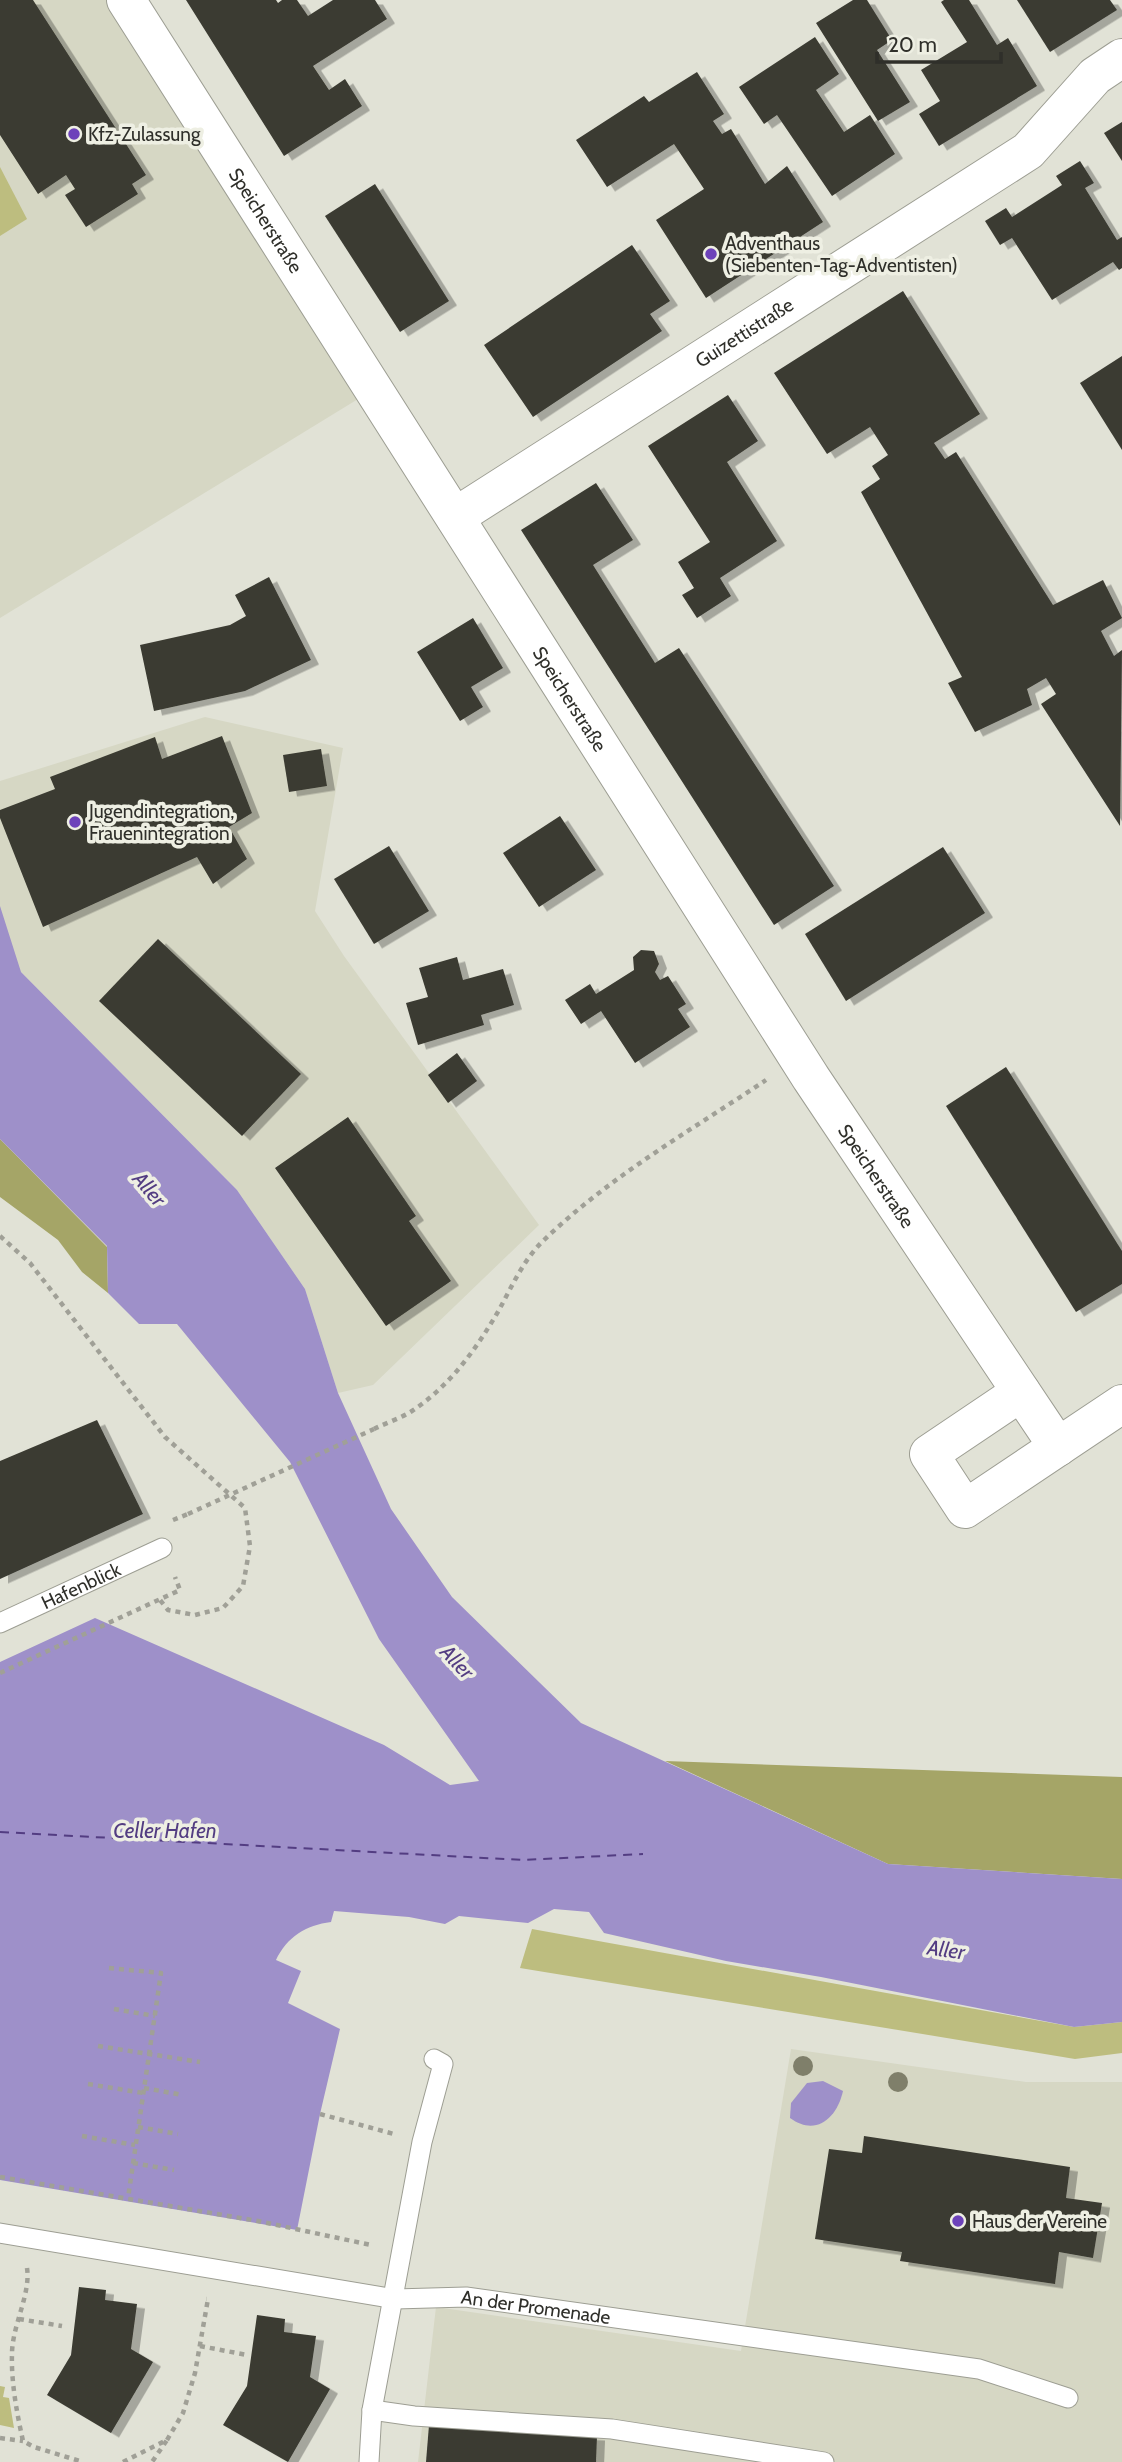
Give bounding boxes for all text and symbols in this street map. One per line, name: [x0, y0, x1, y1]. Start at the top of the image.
scale bar: [877, 21, 1001, 65]
text: 20 m: [888, 32, 937, 57]
place label: Kfz-Zulassung: [88, 123, 201, 146]
marker: Kfz-Zulassung: [66, 126, 82, 142]
street label: Speicherstraße: [224, 164, 308, 278]
place label: Adventhaus (Siebenten-Tag-Adventisten): [725, 232, 958, 277]
marker: Adventhaus (Siebenten-Tag-Adventisten): [703, 246, 719, 262]
street label: Guizettistraße: [691, 293, 798, 373]
street label: Speicherstraße: [528, 642, 612, 756]
place label: Jugendintegration, Frauenintegration: [88, 800, 234, 845]
marker: Jugendintegration, Frauenintegration: [67, 814, 83, 830]
street label: Speicherstraße: [833, 1120, 919, 1233]
water label: Aller: [127, 1166, 172, 1212]
street label: Hafenblick: [38, 1558, 125, 1614]
water label: Aller: [435, 1639, 480, 1685]
water label: Celler Hafen: [113, 1818, 217, 1843]
water label: Aller: [925, 1934, 968, 1965]
place label: Haus der Vereine: [972, 2210, 1107, 2233]
marker: Haus der Vereine: [950, 2213, 966, 2229]
street label: An der Promenade: [460, 2285, 612, 2329]

